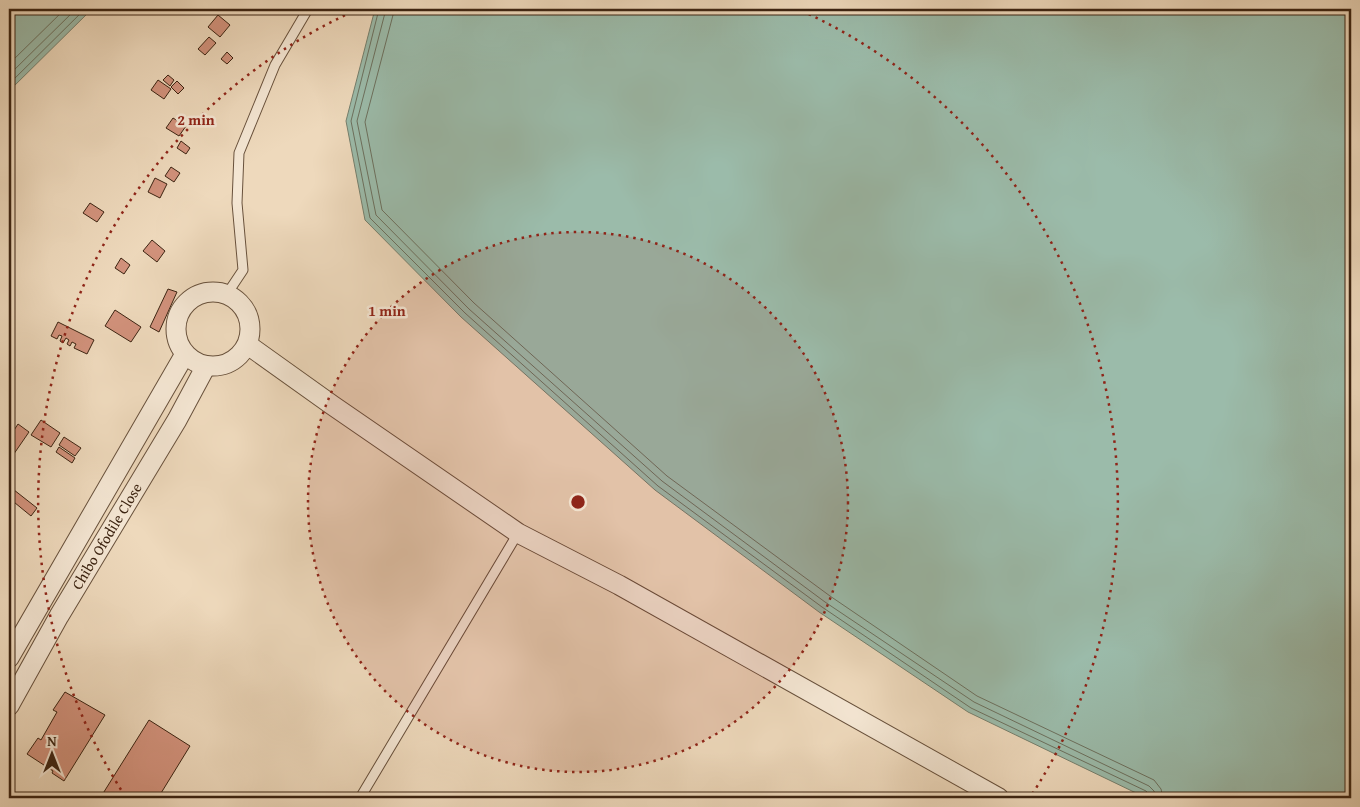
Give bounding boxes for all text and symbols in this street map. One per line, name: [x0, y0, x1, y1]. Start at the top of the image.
text: 2 min: [177, 109, 215, 130]
text: 1 min: [368, 300, 406, 321]
street label: Chibo Ofodile Close: [66, 479, 147, 593]
centre of rings: [569, 493, 587, 511]
north arrow: [28, 730, 78, 780]
text: N: [47, 731, 57, 751]

